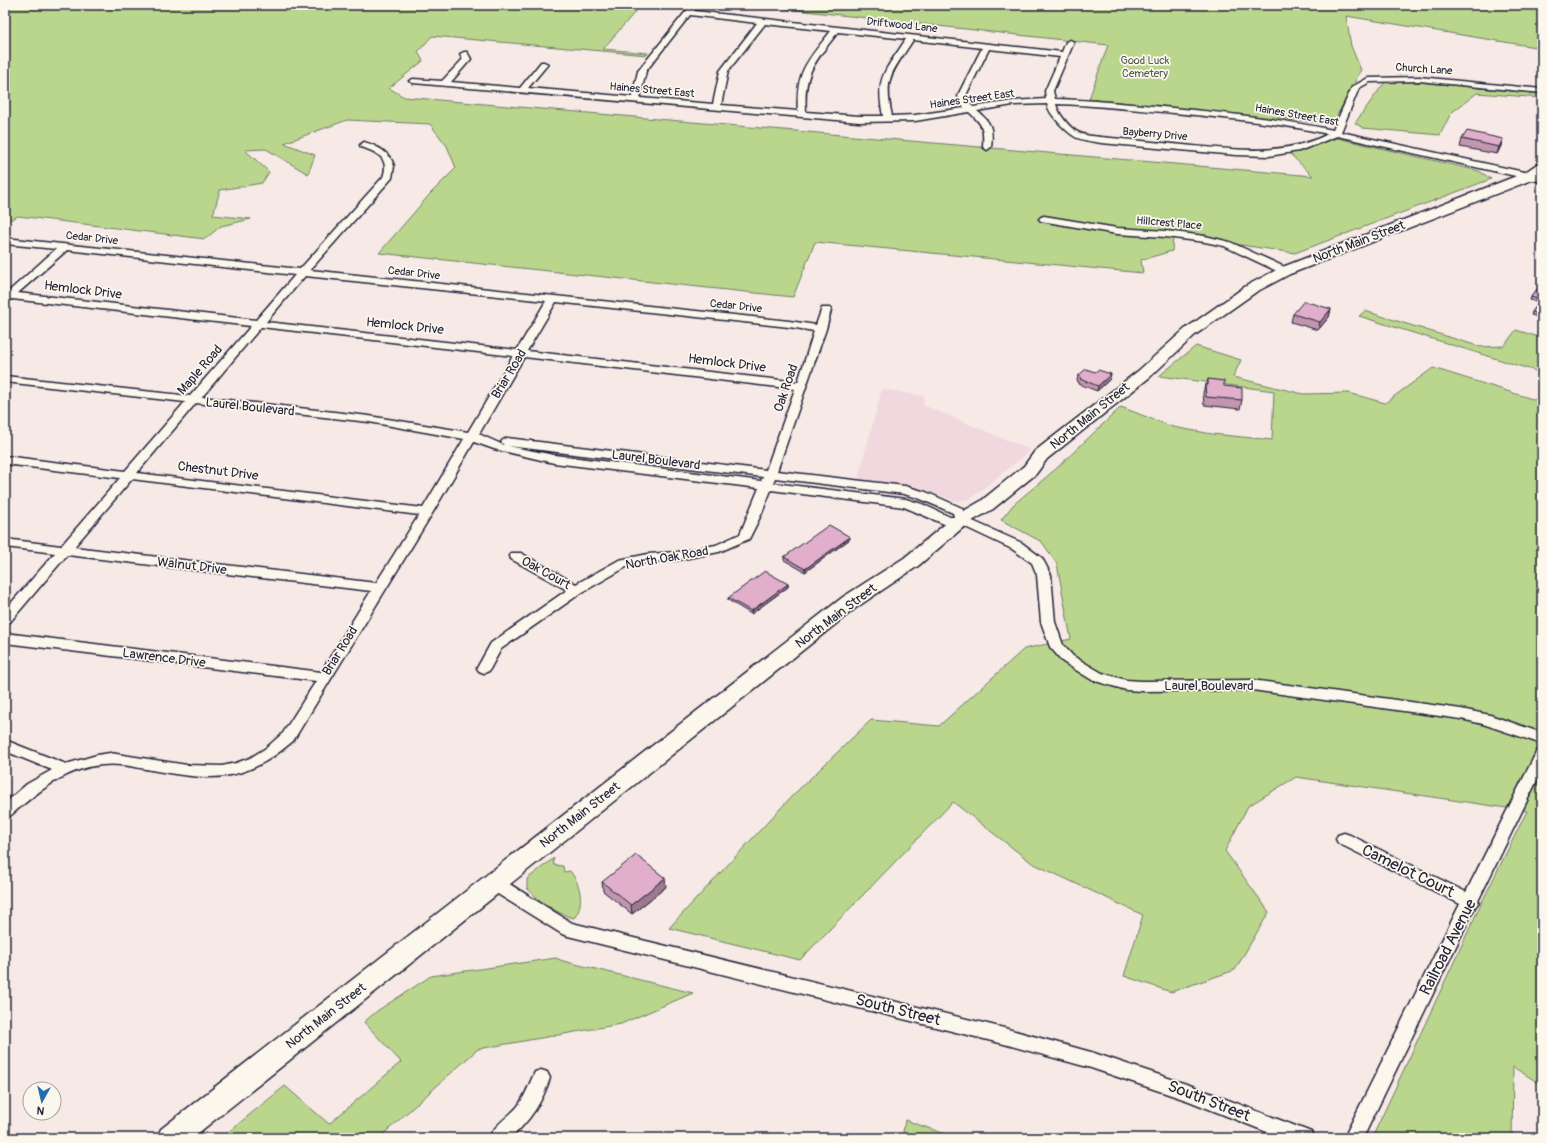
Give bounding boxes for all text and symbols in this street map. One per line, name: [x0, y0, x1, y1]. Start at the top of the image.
street label: Driftwood Lane: [866, 15, 939, 35]
park label: Good Luck Cemetery: [1121, 54, 1170, 80]
street label: Church Lane: [1395, 61, 1454, 78]
street label: Haines Street East: [609, 80, 696, 100]
street label: Haines Street East: [929, 87, 1016, 111]
street label: Haines Street East: [1254, 101, 1341, 129]
street label: Bayberry Drive: [1122, 125, 1189, 143]
street label: Hillcrest Place: [1136, 214, 1203, 232]
street label: North Main Street: [1311, 217, 1408, 267]
street label: Cedar Drive: [65, 229, 119, 247]
street label: Cedar Drive: [387, 264, 441, 282]
street label: Hemlock Drive: [43, 277, 123, 303]
street label: Cedar Drive: [709, 297, 763, 315]
street label: Hemlock Drive: [365, 314, 445, 338]
street label: Maple Road: [174, 342, 226, 398]
street label: Briar Road: [488, 346, 530, 402]
street label: Hemlock Drive: [687, 350, 767, 376]
street label: Oak Road: [770, 362, 802, 414]
street label: North Main Street: [1047, 379, 1134, 453]
street label: Laurel Boulevard: [205, 394, 295, 420]
street label: Laurel Boulevard: [611, 447, 701, 473]
street label: Chestnut Drive: [177, 458, 260, 484]
street label: North Oak Road: [624, 543, 710, 573]
street label: Oak Court: [519, 553, 574, 593]
street label: Walnut Drive: [156, 554, 228, 578]
street label: North Main Street: [792, 580, 880, 652]
street label: Briar Road: [319, 624, 361, 678]
street label: Lawrence Drive: [122, 645, 207, 671]
street label: Laurel Boulevard: [1164, 678, 1254, 694]
street label: North Main Street: [537, 778, 624, 851]
street label: Camelot Court: [1358, 840, 1458, 902]
street label: Railroad Avenue: [1415, 895, 1481, 998]
street label: North Main Street: [283, 979, 370, 1052]
street label: South Street: [853, 990, 943, 1030]
street label: South Street: [1165, 1076, 1254, 1126]
north arrow: [22, 1081, 62, 1121]
text: N: [36, 1103, 45, 1117]

